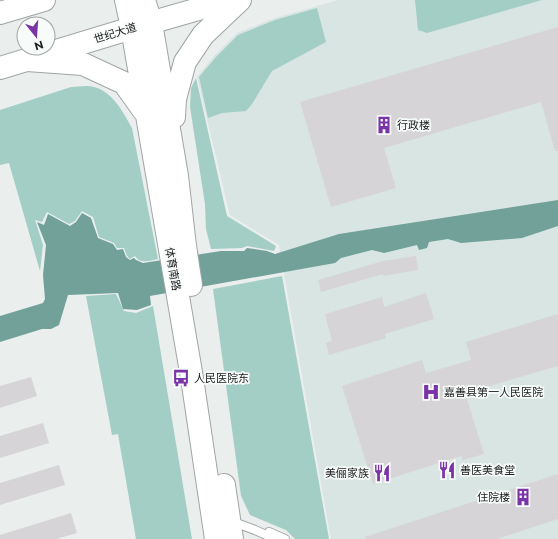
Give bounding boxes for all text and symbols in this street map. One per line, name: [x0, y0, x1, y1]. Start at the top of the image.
north arrow: [16, 16, 56, 56]
street label: 世纪大道: [92, 20, 138, 46]
text: N: [33, 38, 45, 54]
building icon: 行政楼: [374, 115, 394, 135]
place label: 行政楼: [397, 118, 430, 132]
street label: 体育南路: [162, 246, 184, 292]
bus stop icon: 人民医院东: [171, 368, 191, 388]
place label: 人民医院东: [194, 371, 249, 385]
hospital icon: 嘉善县第一人民医院: [421, 382, 441, 402]
place label: 嘉善县第一人民医院: [444, 385, 543, 399]
restaurant icon: 善医美食堂: [437, 460, 457, 480]
restaurant icon: 美俪家族: [372, 463, 392, 483]
place label: 善医美食堂: [460, 463, 515, 477]
place label: 美俪家族: [325, 466, 369, 480]
building icon: 住院楼: [513, 487, 533, 507]
place label: 住院楼: [477, 490, 510, 504]

